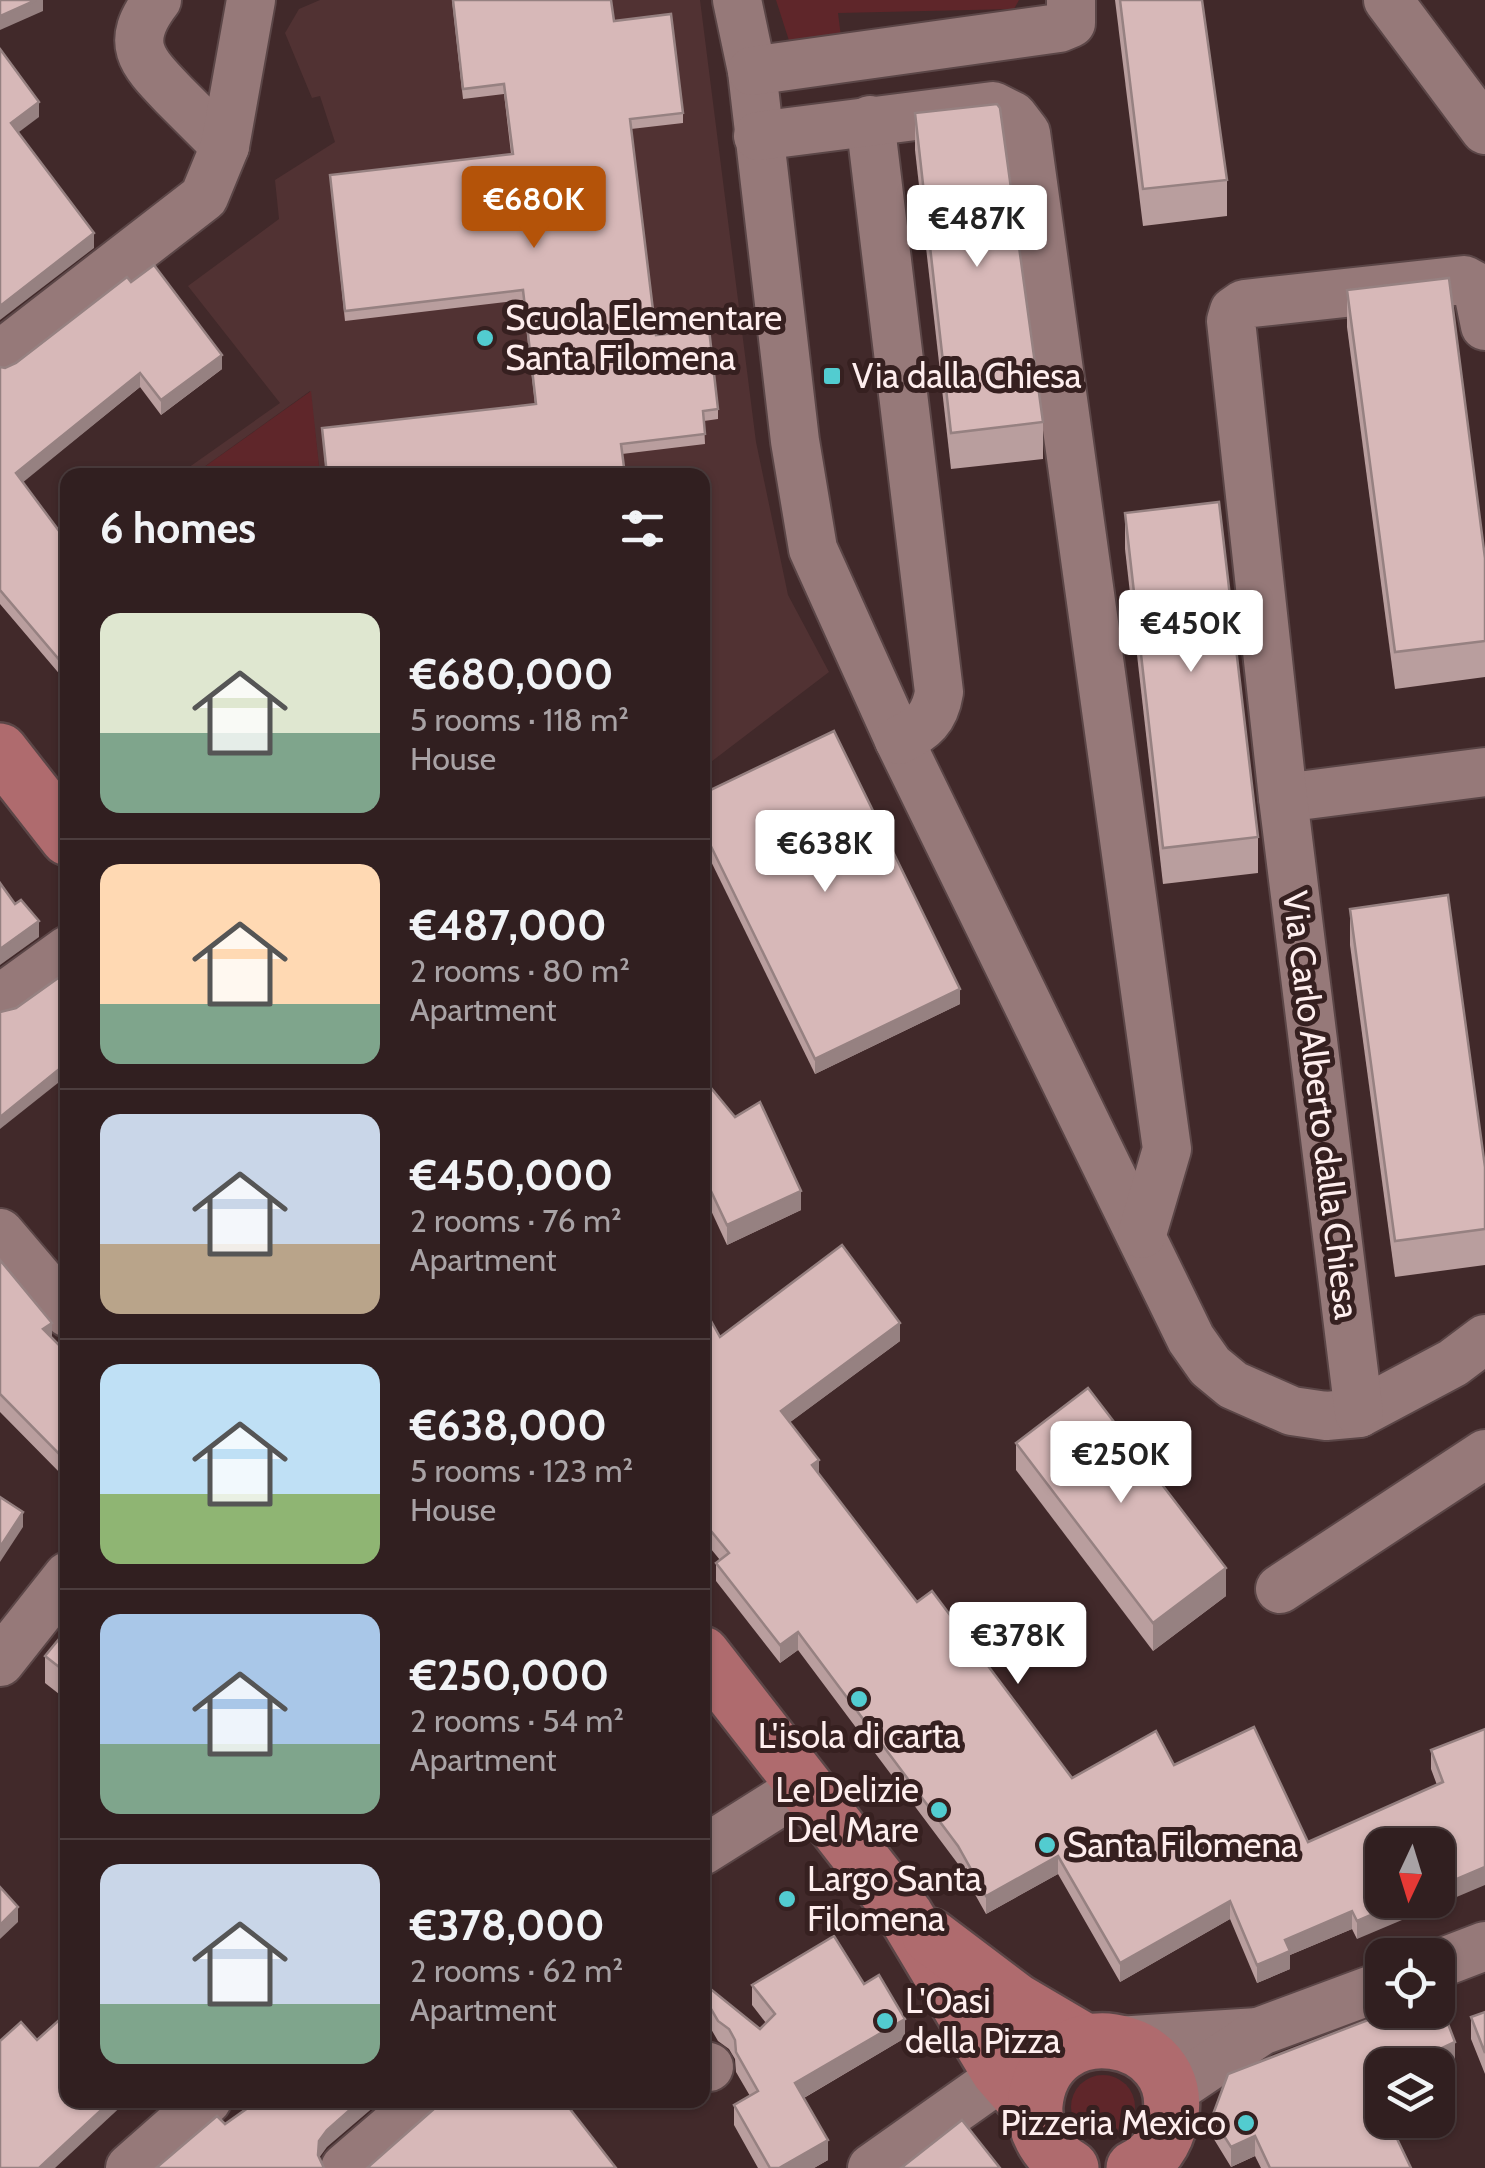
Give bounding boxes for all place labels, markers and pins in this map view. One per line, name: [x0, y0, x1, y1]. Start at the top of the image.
pin: €680K: [464, 166, 604, 251]
pin: €487K: [907, 185, 1047, 270]
place label: Scuola Elementare Santa Filomena: [505, 296, 782, 379]
marker: Scuola Elementare Santa Filomena: [474, 327, 496, 349]
place label: Via dalla Chiesa: [852, 354, 1082, 397]
marker: Via dalla Chiesa: [821, 365, 843, 387]
pin: €450K: [1121, 590, 1261, 675]
pin: €638K: [755, 810, 895, 895]
pin: €250K: [1051, 1421, 1191, 1506]
pin: €378K: [948, 1602, 1088, 1687]
marker: L'isola di carta: [848, 1688, 870, 1710]
place label: L'isola di carta: [758, 1714, 960, 1757]
place label: Le Delizie Del Mare: [775, 1768, 919, 1851]
marker: Le Delizie Del Mare: [928, 1799, 950, 1821]
place label: Santa Filomena: [1067, 1823, 1298, 1866]
marker: Santa Filomena: [1036, 1834, 1058, 1856]
place label: Largo Santa Filomena: [807, 1857, 982, 1940]
marker: Largo Santa Filomena: [776, 1888, 798, 1910]
place label: L'Oasi della Pizza: [905, 1979, 1061, 2062]
marker: L'Oasi della Pizza: [874, 2010, 896, 2032]
place label: Pizzeria Mexico: [1000, 2101, 1226, 2144]
marker: Pizzeria Mexico: [1235, 2112, 1257, 2134]

